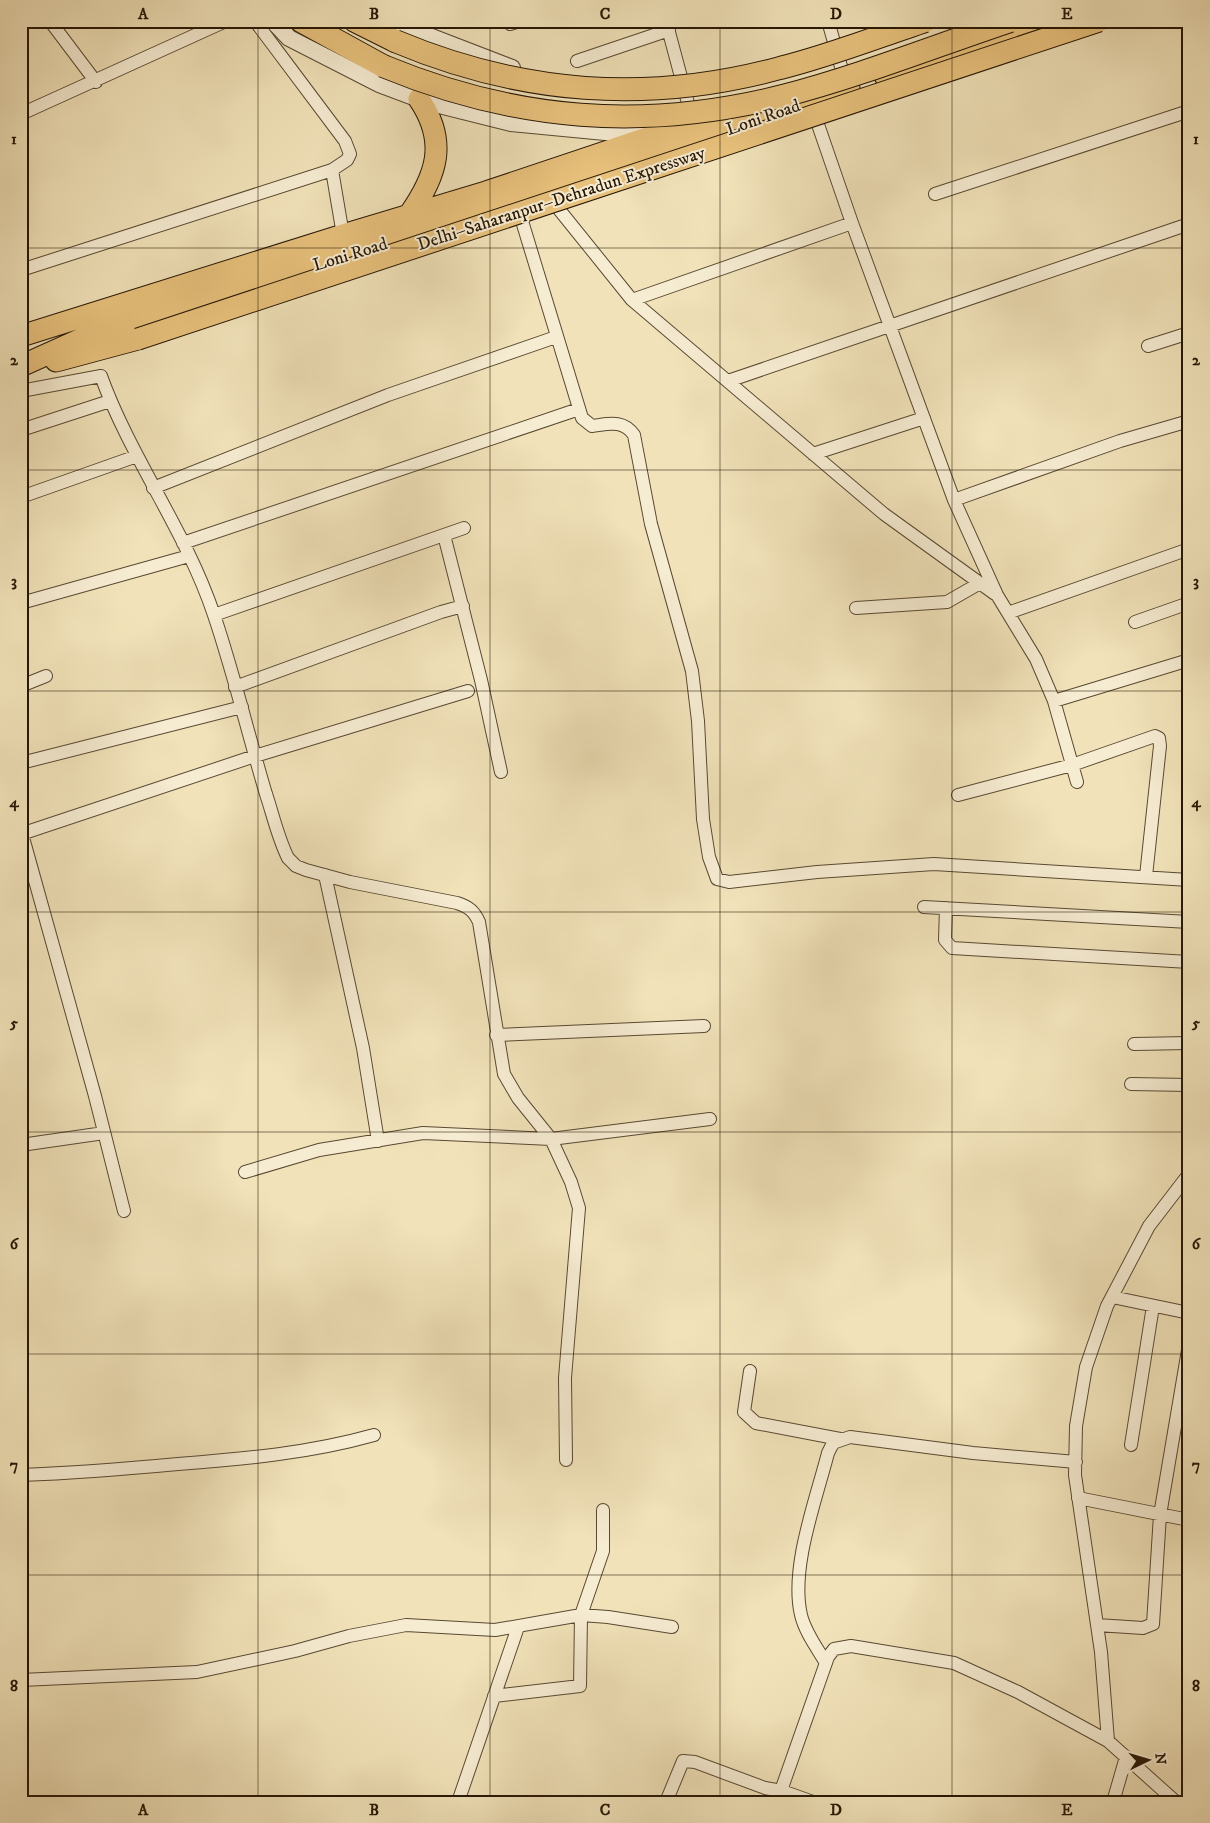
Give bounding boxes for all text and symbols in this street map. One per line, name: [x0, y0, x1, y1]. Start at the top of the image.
text: A: [137, 4, 149, 24]
text: B: [369, 4, 379, 24]
text: C: [600, 4, 610, 24]
text: D: [830, 4, 842, 24]
text: E: [1061, 4, 1073, 24]
street label: Loni Road: [723, 95, 803, 141]
text: 1: [11, 129, 17, 149]
text: 1: [1193, 129, 1199, 149]
street label: Delhi–Saharanpur–Dehradun Expressway: [415, 142, 709, 256]
street label: Loni Road: [310, 233, 390, 277]
text: 2: [10, 350, 19, 370]
text: 2: [1192, 350, 1201, 370]
text: 3: [11, 571, 17, 591]
text: 3: [1193, 571, 1199, 591]
text: 4: [8, 792, 19, 812]
text: 4: [1190, 792, 1201, 812]
text: 5: [9, 1013, 18, 1033]
text: 5: [1191, 1013, 1200, 1033]
text: 6: [10, 1234, 20, 1254]
text: 6: [1192, 1234, 1202, 1254]
text: 7: [10, 1455, 18, 1475]
text: 7: [1192, 1455, 1200, 1475]
text: 8: [10, 1676, 18, 1696]
text: 8: [1192, 1676, 1200, 1696]
north arrow: [1122, 1736, 1172, 1786]
text: N: [1150, 1752, 1169, 1766]
text: A: [137, 1800, 149, 1820]
text: B: [369, 1800, 379, 1820]
text: C: [600, 1800, 610, 1820]
text: D: [830, 1800, 842, 1820]
text: E: [1061, 1800, 1073, 1820]

